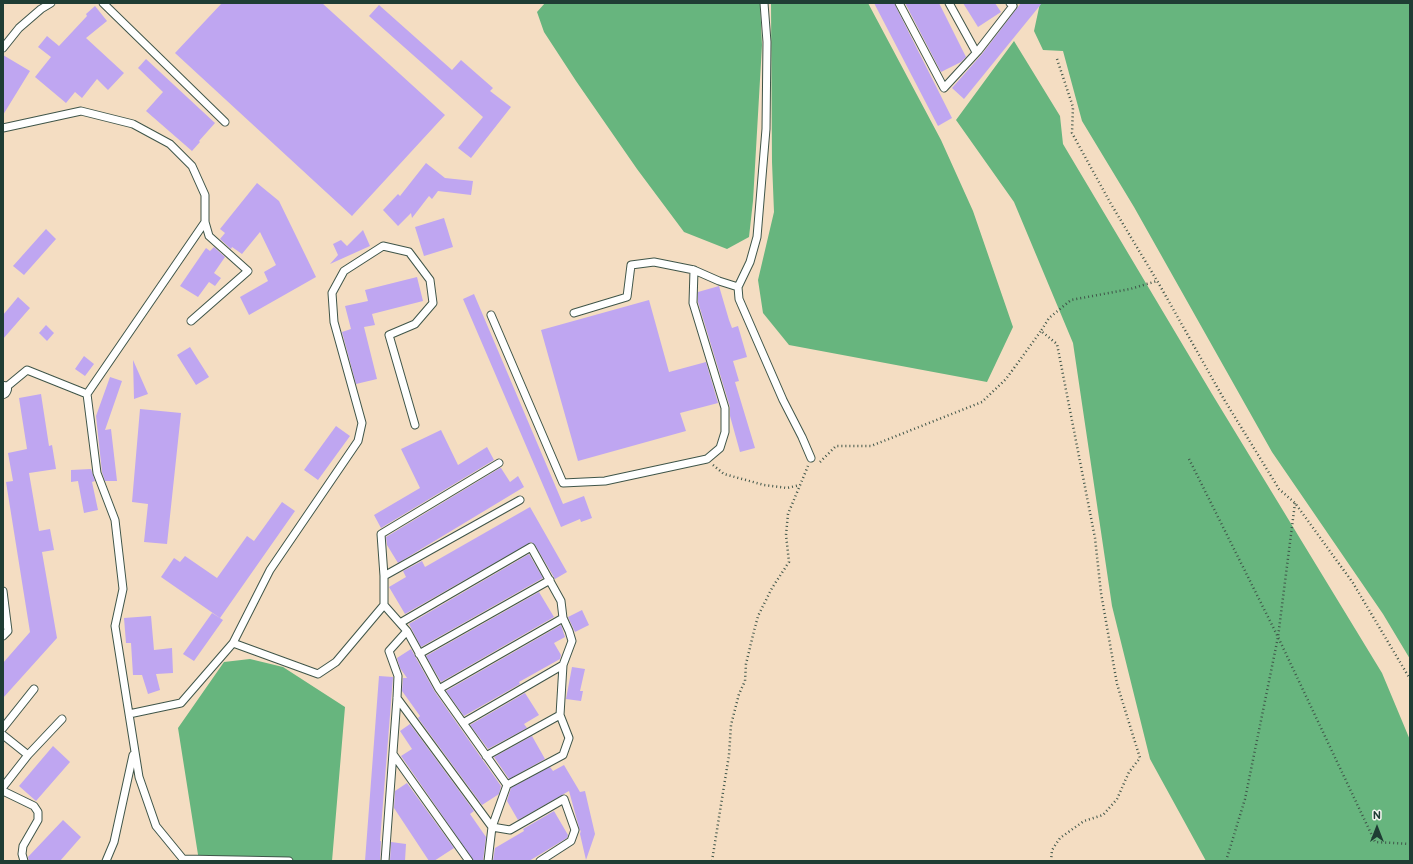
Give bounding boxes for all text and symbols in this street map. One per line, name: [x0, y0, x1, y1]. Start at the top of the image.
north arrow: [1357, 808, 1397, 848]
text: N: [1373, 809, 1381, 822]

